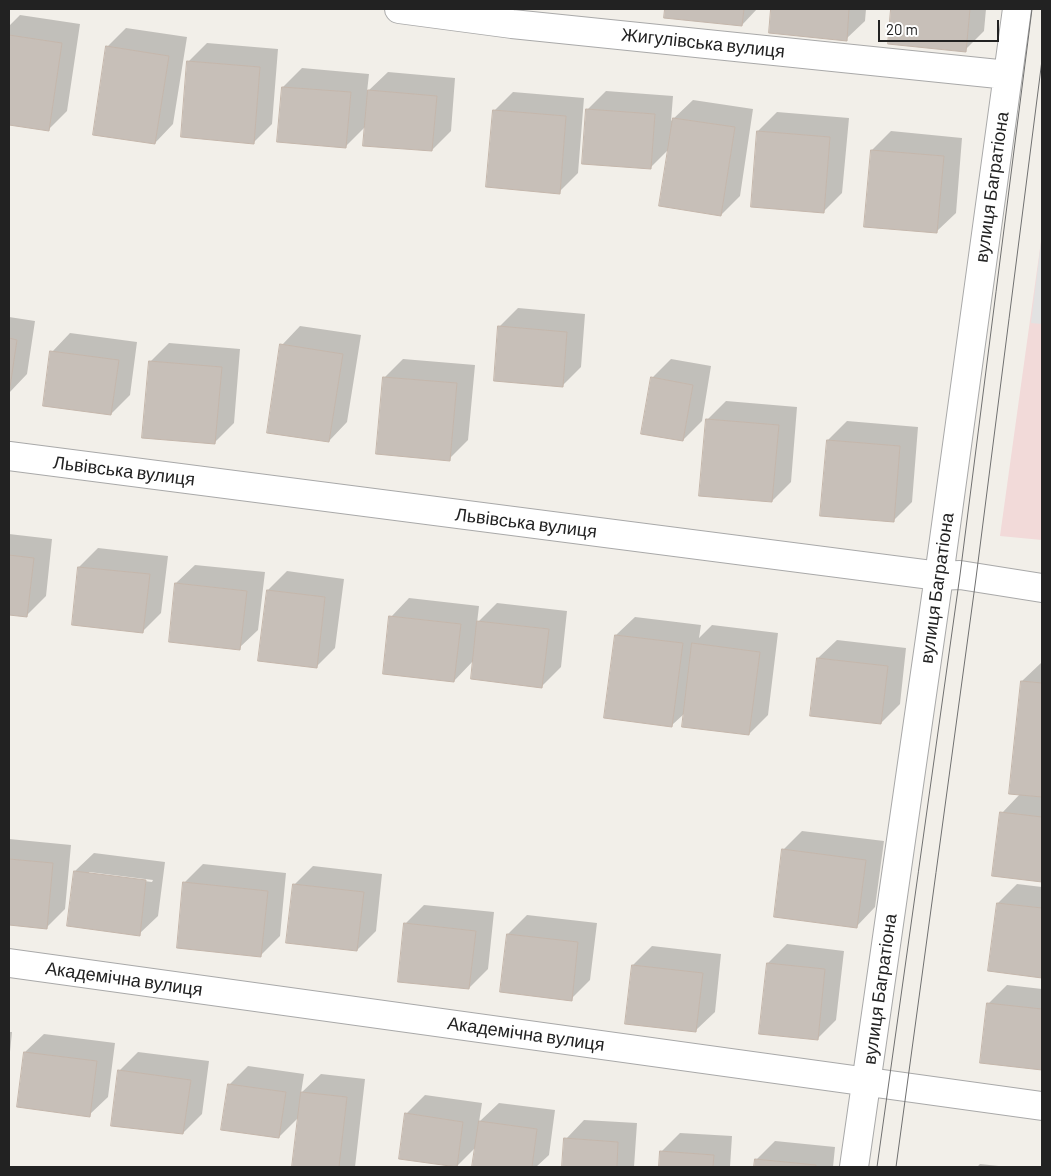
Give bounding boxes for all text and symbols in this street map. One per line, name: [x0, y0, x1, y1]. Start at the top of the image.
scale bar: [881, 10, 1002, 42]
text: 20 m: [886, 20, 918, 38]
street label: Жигулівська вулиця: [620, 24, 786, 62]
street label: вулиця Багратіона: [971, 110, 1013, 264]
street label: Львівська вулиця: [52, 452, 196, 490]
street label: Львівська вулиця: [454, 504, 598, 542]
street label: вулиця Багратіона: [916, 511, 958, 665]
street label: вулиця Багратіона: [859, 912, 901, 1066]
street label: Академічна вулиця: [44, 957, 204, 1001]
street label: Академічна вулиця: [446, 1012, 606, 1056]

